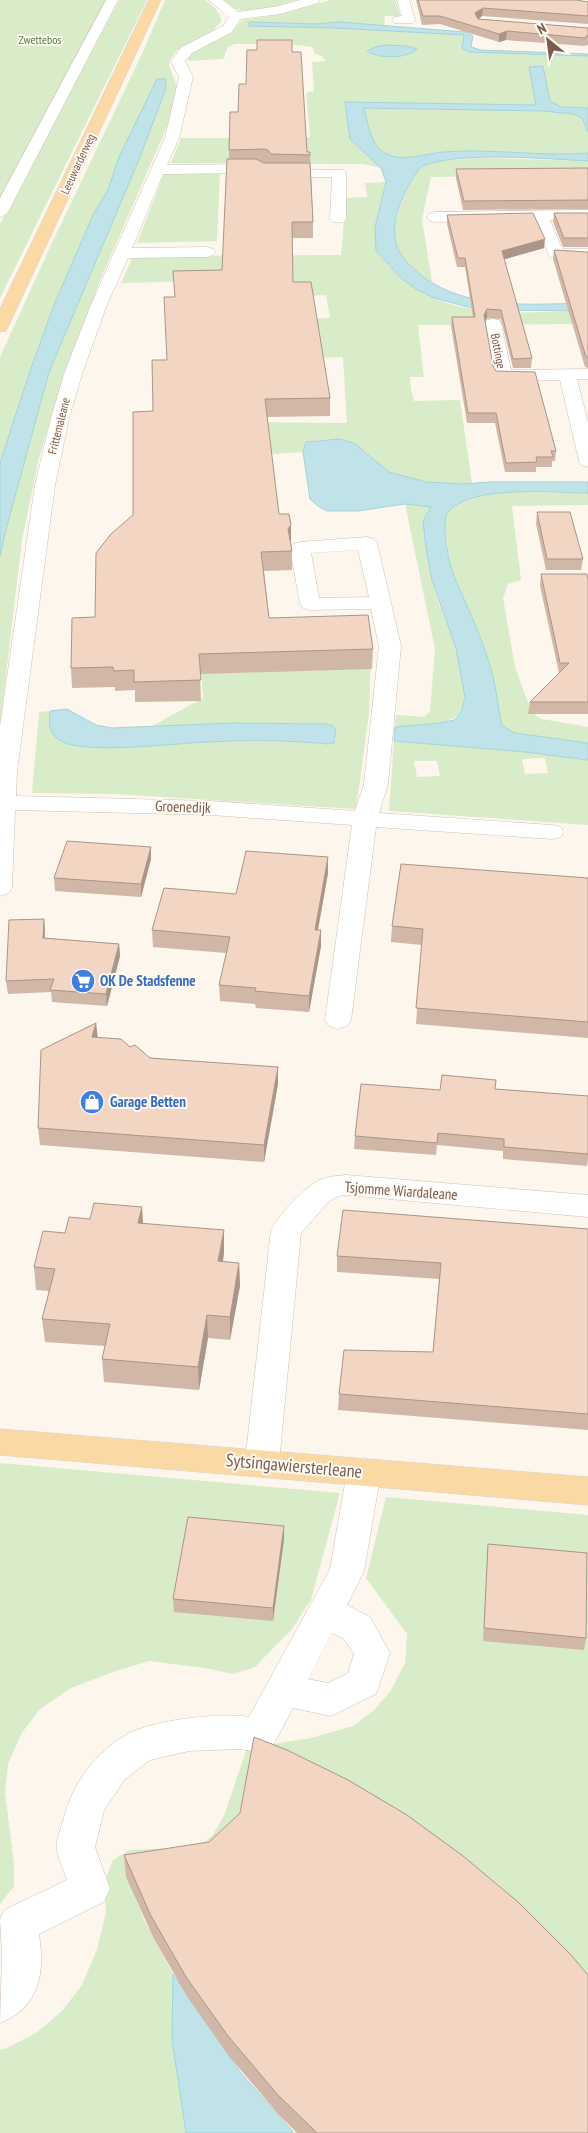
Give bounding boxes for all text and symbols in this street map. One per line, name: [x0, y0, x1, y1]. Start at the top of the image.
north arrow: [523, 15, 573, 65]
text: N: [534, 19, 549, 38]
park label: Zwettebos: [19, 32, 61, 47]
street label: Leeuwarderweg: [57, 131, 98, 196]
street label: Bottinge: [488, 332, 509, 370]
street label: Frittemaleane: [44, 396, 73, 456]
street label: Groenedijk: [155, 796, 211, 817]
supermarket icon: OK De Stadsfenne: [70, 968, 96, 994]
place label: OK De Stadsfenne: [100, 971, 196, 990]
shop icon: Garage Betten: [79, 1089, 105, 1115]
place label: Garage Betten: [110, 1092, 186, 1111]
street label: Tsjomme Wiardaleane: [344, 1177, 458, 1204]
street label: Sytsingawiersterleane: [225, 1448, 363, 1483]

